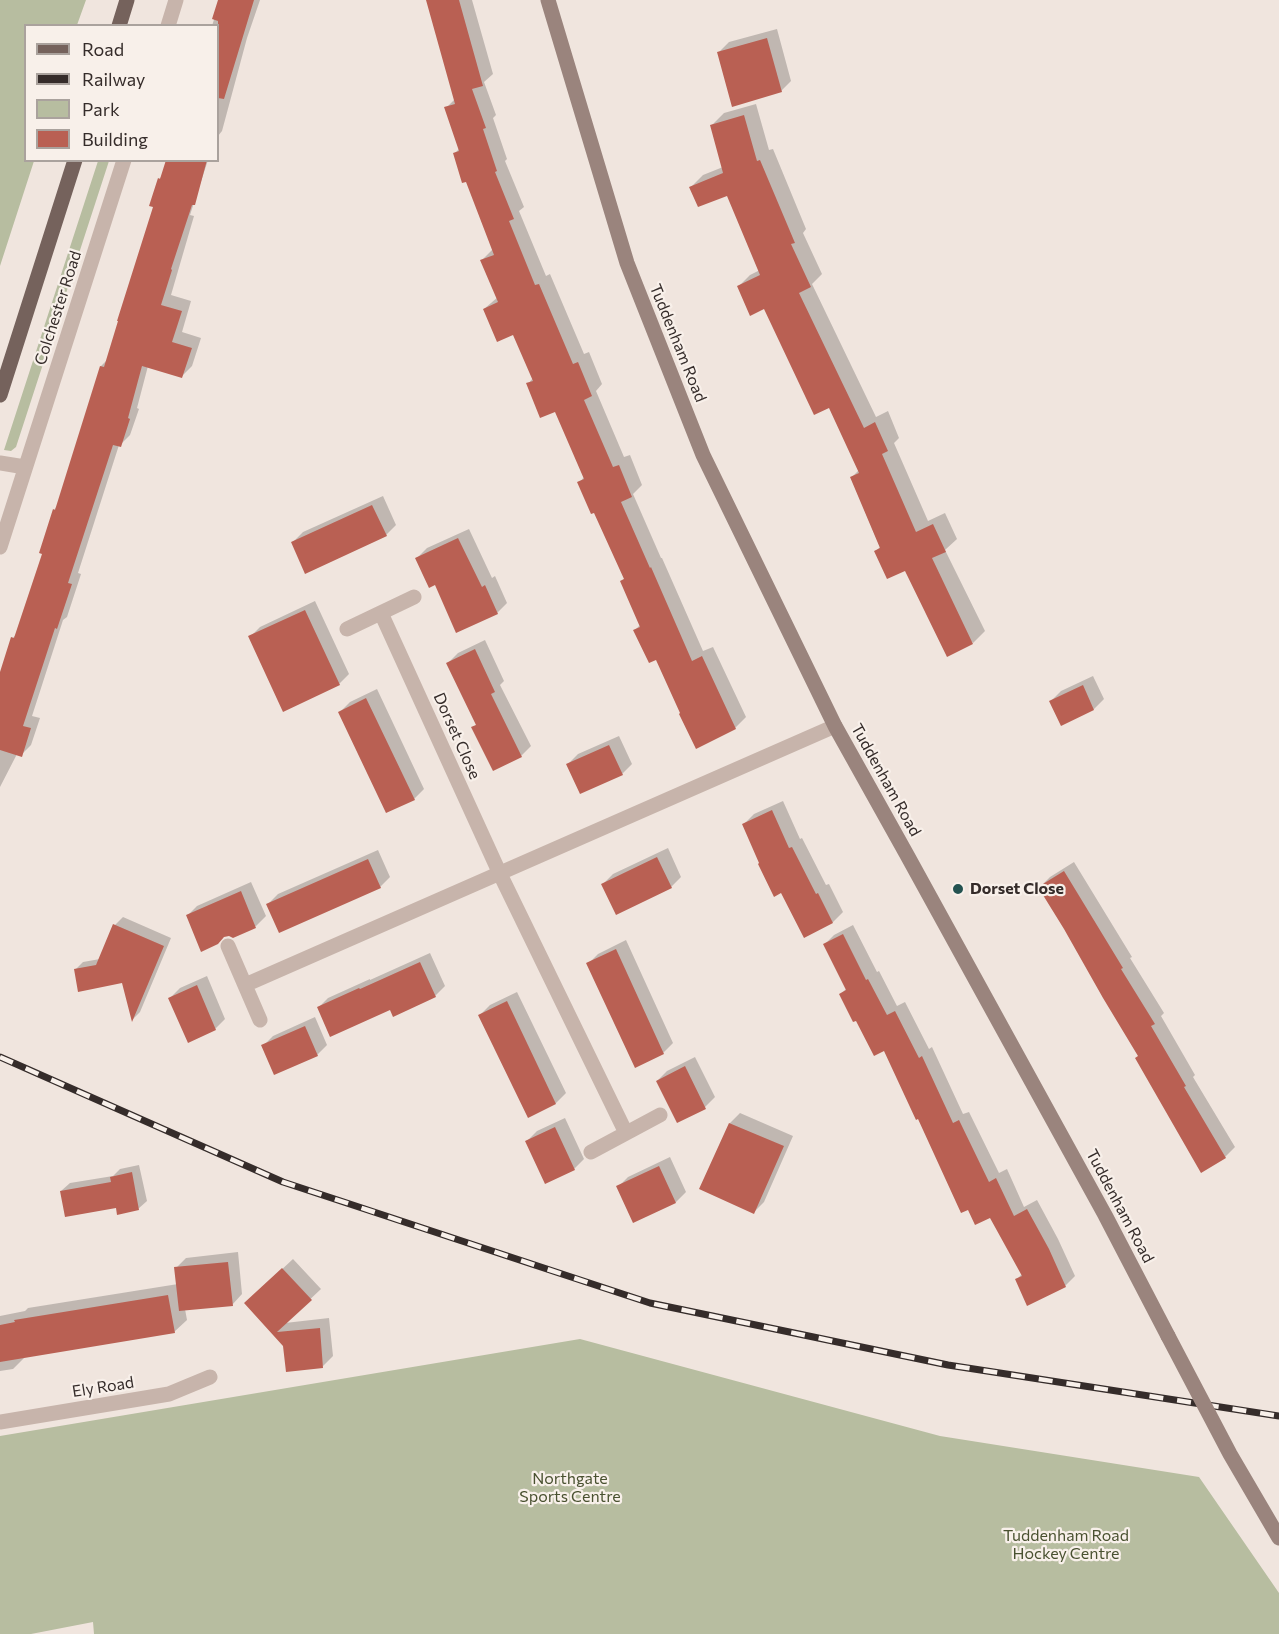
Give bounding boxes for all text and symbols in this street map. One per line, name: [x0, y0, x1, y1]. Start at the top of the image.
legend: [24, 24, 219, 162]
text: Road: [82, 38, 124, 60]
text: Railway: [82, 68, 145, 90]
text: Park: [82, 98, 120, 120]
text: Building: [82, 128, 148, 150]
street label: Colchester Road: [30, 248, 86, 368]
street label: Tuddenham Road: [646, 281, 710, 405]
street label: Dorset Close: [429, 690, 485, 782]
street label: Tuddenham Road: [847, 720, 925, 840]
place label: Dorset Close: [970, 879, 1064, 899]
marker: Dorset Close: [951, 882, 965, 896]
street label: Tuddenham Road: [1082, 1146, 1158, 1266]
street label: Ely Road: [71, 1373, 135, 1401]
park label: Northgate Sports Centre: [519, 1469, 621, 1507]
park label: Tuddenham Road Hockey Centre: [1003, 1526, 1129, 1564]

